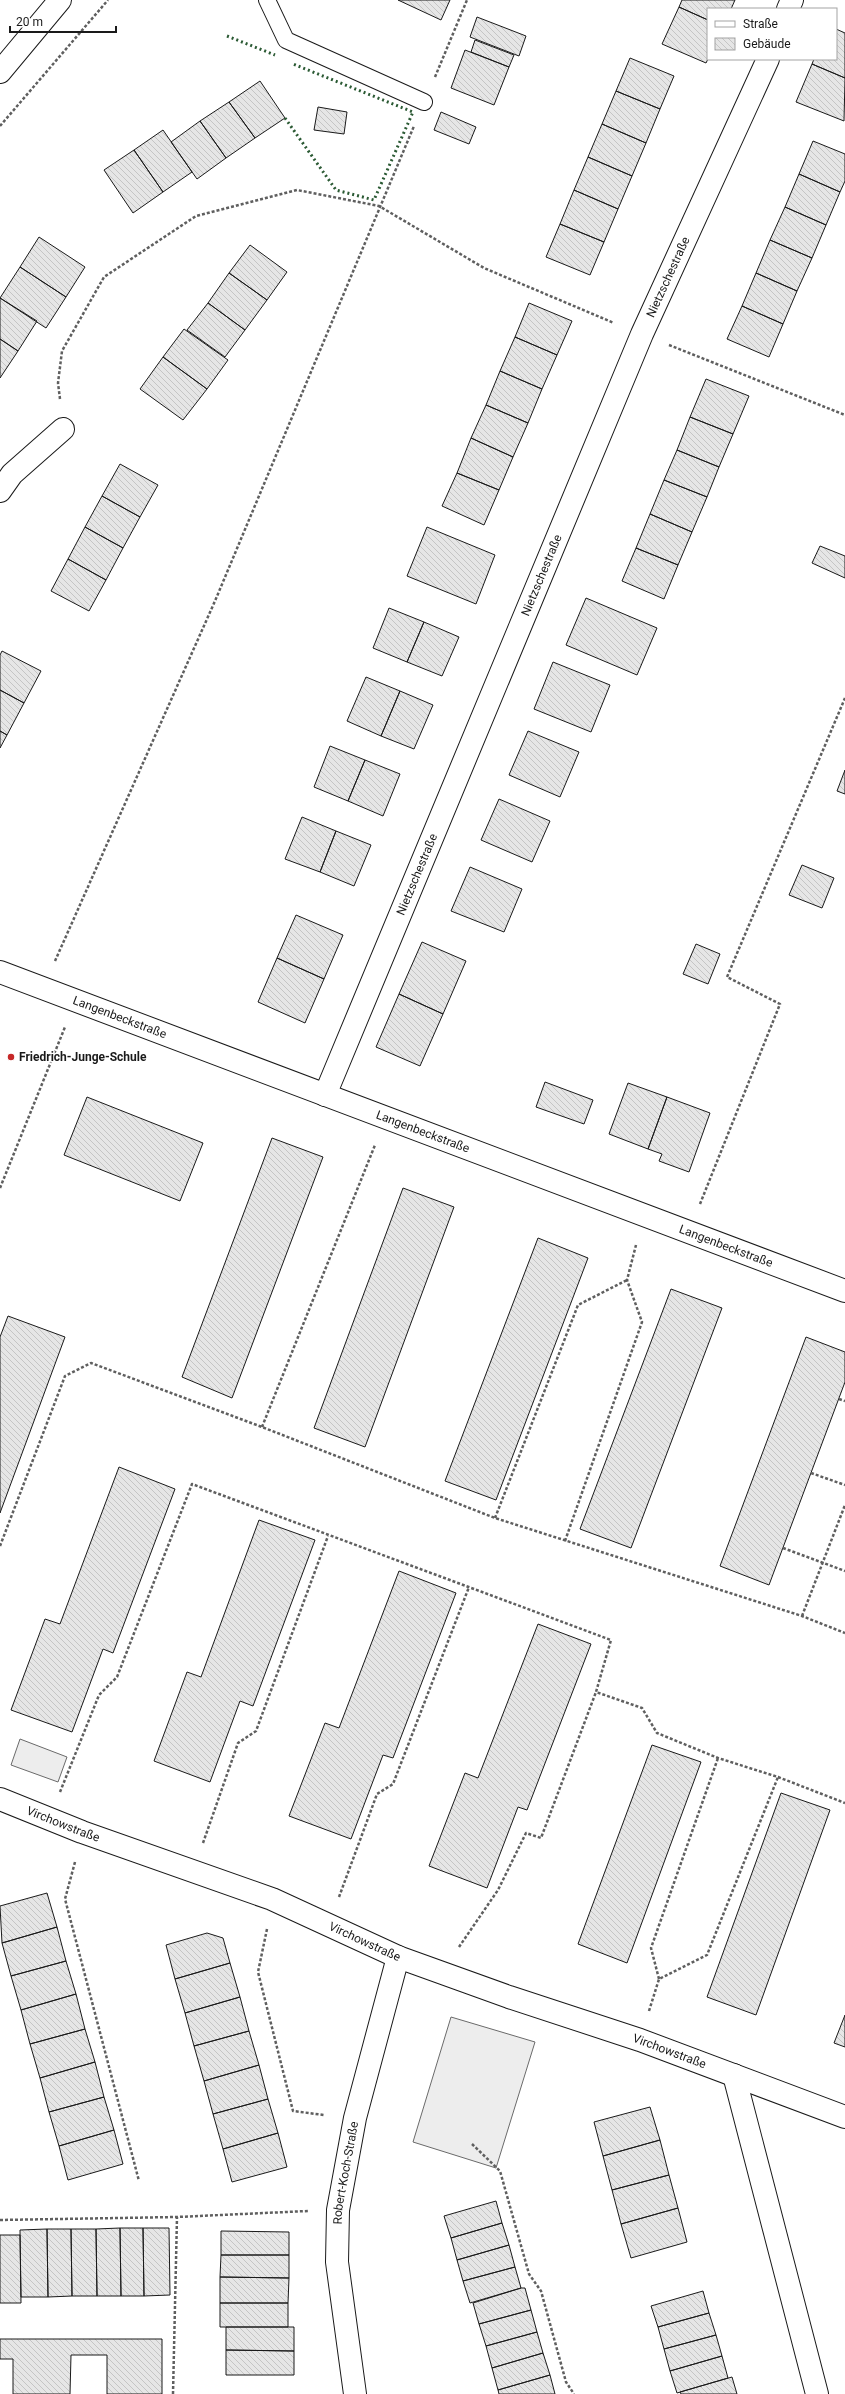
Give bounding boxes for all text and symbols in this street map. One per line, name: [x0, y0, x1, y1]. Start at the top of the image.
scale bar: [10, 8, 116, 34]
legend: [707, 8, 837, 60]
text: 20 m: [16, 15, 43, 29]
text: Straße: [743, 17, 778, 31]
text: Gebäude: [743, 37, 791, 51]
street label: Nietzschestraße: [644, 234, 693, 320]
street label: Nietzschestraße: [518, 532, 565, 618]
street label: Nietzschestraße: [394, 831, 440, 917]
street label: Langenbeckstraße: [71, 993, 169, 1041]
place label: Friedrich-Junge-Schule: [19, 1050, 147, 1064]
marker: Friedrich-Junge-Schule: [6, 1052, 16, 1062]
street label: Langenbeckstraße: [374, 1108, 472, 1156]
street label: Langenbeckstraße: [677, 1222, 775, 1270]
street label: Virchowstraße: [25, 1803, 102, 1845]
street label: Virchowstraße: [327, 1919, 403, 1964]
street label: Virchowstraße: [631, 2031, 708, 2071]
street label: Robert-Koch-Straße: [331, 2120, 361, 2225]

